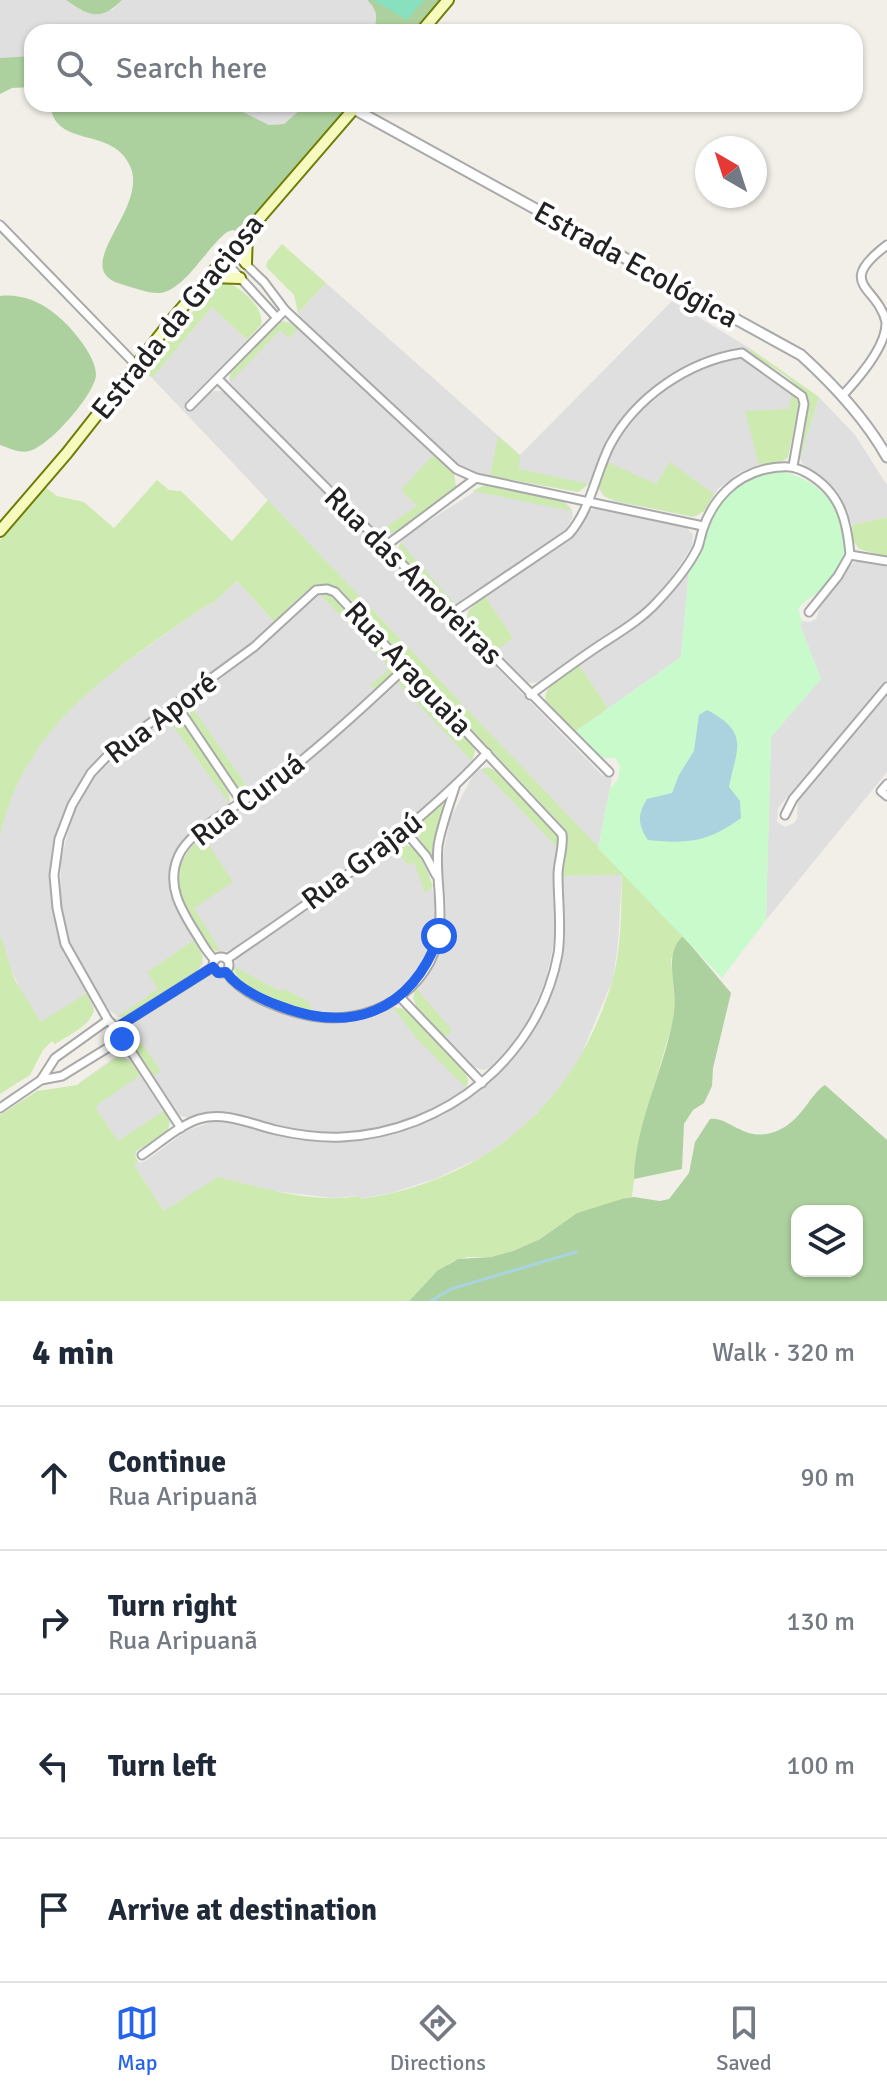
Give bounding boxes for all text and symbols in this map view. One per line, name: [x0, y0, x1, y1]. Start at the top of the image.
search box: [24, 24, 863, 112]
icon: search: [52, 46, 96, 90]
text: Search here: [116, 50, 267, 87]
north arrow: [695, 136, 767, 208]
street label: Estrada Ecológica: [527, 194, 745, 336]
street label: Estrada da Graciosa: [84, 207, 272, 427]
street label: Rua das Amoreiras: [316, 479, 510, 673]
street label: Rua Araguaia: [336, 594, 480, 744]
street label: Rua Aporé: [98, 664, 224, 772]
street label: Rua Curuá: [184, 745, 312, 855]
street label: Rua Grajaú: [295, 804, 429, 918]
route start: [421, 918, 457, 954]
route end: [104, 1021, 140, 1057]
map controls: [791, 1205, 863, 1277]
button: layers: [791, 1205, 863, 1277]
text: 4 min: [32, 1332, 114, 1374]
text: Walk · 320 m: [712, 1337, 855, 1369]
text: Continue: [108, 1444, 226, 1481]
icon: ahead: [32, 1456, 76, 1500]
text: 90 m: [800, 1462, 855, 1494]
text: Rua Aripuanã: [108, 1481, 258, 1513]
text: Turn right: [108, 1588, 237, 1625]
icon: right: [32, 1600, 76, 1644]
text: 130 m: [786, 1606, 855, 1638]
text: Rua Aripuanã: [108, 1625, 258, 1657]
icon: left: [32, 1744, 76, 1788]
text: Turn left: [108, 1748, 217, 1785]
text: 100 m: [786, 1750, 855, 1782]
icon: arrive: [32, 1888, 76, 1932]
text: Arrive at destination: [108, 1892, 377, 1929]
tab: Map: [115, 2001, 159, 2076]
tab: Directions: [390, 2001, 486, 2076]
tab: Saved: [716, 2001, 772, 2076]

